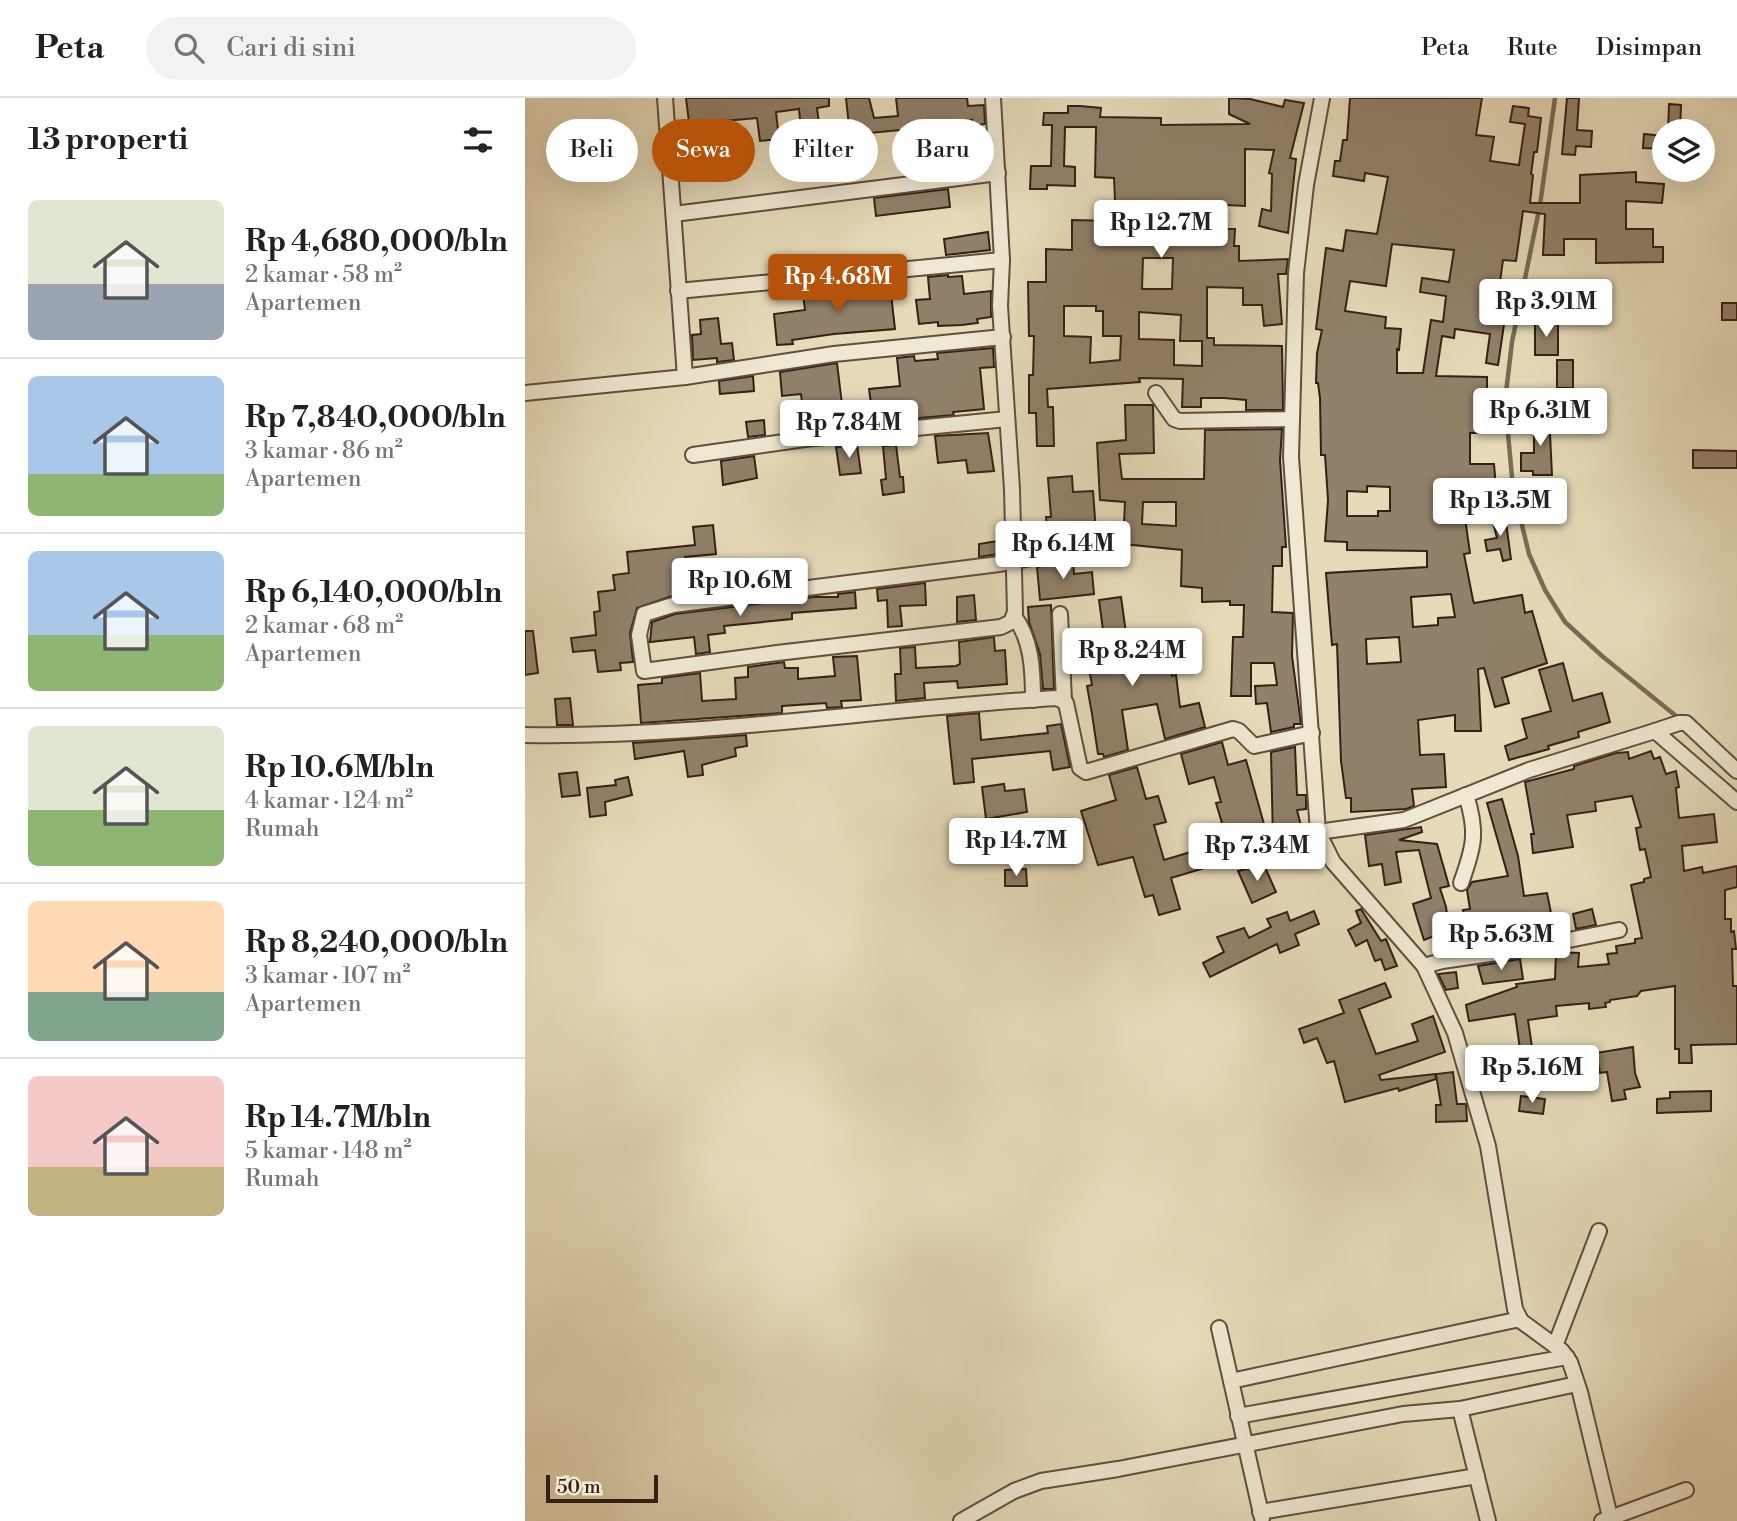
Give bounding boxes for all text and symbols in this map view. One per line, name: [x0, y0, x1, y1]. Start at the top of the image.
search box: [146, 17, 636, 80]
text: Peta: [35, 28, 104, 69]
icon: search: [170, 29, 208, 67]
text: Cari di sini: [226, 32, 356, 64]
text: Peta: [1421, 33, 1469, 63]
text: Rute: [1507, 33, 1558, 63]
text: Disimpan: [1596, 33, 1702, 63]
chip: Beli: [546, 119, 638, 182]
chip: Sewa: [652, 119, 755, 182]
chip: Filter: [769, 119, 878, 182]
chip: Baru: [892, 119, 994, 182]
map controls: [1652, 119, 1715, 182]
button: layers: [1652, 119, 1715, 182]
text: 13 properti: [28, 121, 188, 159]
icon: filters: [459, 121, 497, 159]
pin: Rp 12.7M: [1089, 200, 1233, 260]
text: Rp 12.7M: [1110, 209, 1212, 237]
text: Rp 4,680,000/bln: [245, 223, 508, 261]
icon: home: [84, 228, 168, 312]
pin: Rp 4.68M: [766, 254, 910, 314]
text: 2 kamar · 58 m²: [245, 261, 402, 289]
text: Rp 4.68M: [784, 263, 892, 291]
pin: Rp 3.91M: [1474, 280, 1618, 339]
text: Rp 3.91M: [1495, 288, 1597, 316]
text: Apartemen: [245, 289, 361, 317]
pin: Rp 6.31M: [1468, 388, 1612, 448]
text: Rp 6.31M: [1489, 397, 1591, 425]
text: Rp 7,840,000/bln: [245, 399, 506, 437]
pin: Rp 7.84M: [777, 400, 921, 460]
icon: home: [84, 404, 168, 488]
text: Rp 7.84M: [796, 409, 902, 437]
text: 3 kamar · 86 m²: [245, 437, 403, 465]
text: Apartemen: [245, 465, 361, 493]
pin: Rp 13.5M: [1428, 478, 1572, 538]
text: Rp 13.5M: [1449, 487, 1551, 515]
pin: Rp 6.14M: [991, 522, 1135, 581]
text: Rp 6.14M: [1011, 530, 1115, 558]
pin: Rp 10.6M: [668, 559, 812, 618]
text: Rp 10.6M: [688, 567, 792, 595]
text: Rp 6,140,000/bln: [245, 574, 502, 612]
icon: home: [84, 579, 168, 663]
text: 2 kamar · 68 m²: [245, 612, 403, 640]
pin: Rp 8.24M: [1060, 628, 1204, 688]
text: Rp 8.24M: [1078, 637, 1186, 665]
text: Apartemen: [245, 640, 361, 668]
text: Rp 10.6M/bln: [245, 749, 434, 787]
icon: home: [84, 754, 168, 838]
text: 4 kamar · 124 m²: [245, 787, 413, 815]
text: Rumah: [245, 815, 320, 843]
pin: Rp 14.7M: [944, 818, 1088, 878]
pin: Rp 7.34M: [1185, 824, 1329, 883]
text: Rp 14.7M: [965, 827, 1067, 855]
text: Rp 7.34M: [1204, 832, 1310, 860]
pin: Rp 5.63M: [1429, 912, 1573, 972]
text: Rp 5.63M: [1448, 921, 1554, 949]
text: Rp 8,240,000/bln: [245, 924, 508, 962]
icon: home: [84, 929, 168, 1013]
text: 3 kamar · 107 m²: [245, 962, 411, 990]
text: Apartemen: [245, 990, 361, 1018]
pin: Rp 5.16M: [1460, 1046, 1604, 1105]
text: Rp 5.16M: [1481, 1054, 1583, 1082]
text: Rp 14.7M/bln: [245, 1099, 431, 1137]
icon: home: [84, 1104, 168, 1188]
text: 5 kamar · 148 m²: [245, 1137, 412, 1165]
text: Rumah: [245, 1165, 320, 1193]
scale bar: [546, 1472, 658, 1504]
text: 50 m: [557, 1475, 601, 1499]

